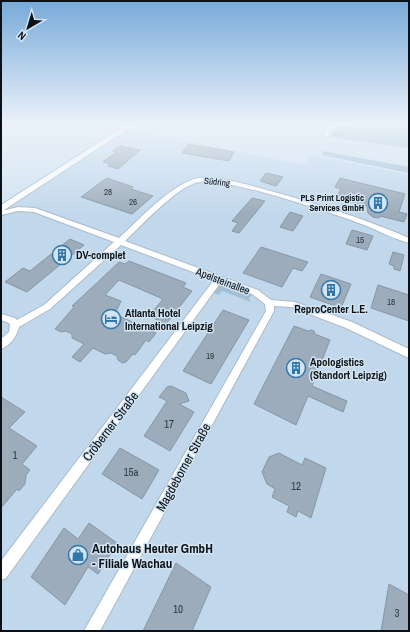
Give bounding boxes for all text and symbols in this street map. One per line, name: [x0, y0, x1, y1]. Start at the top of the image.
north arrow: [8, 8, 48, 48]
text: N: [15, 28, 29, 43]
street label: Südring: [204, 175, 231, 189]
house number: 28: [104, 186, 112, 198]
place label: PLS Print Logistic Services GmbH: [300, 192, 364, 214]
building icon: PLS Print Logistic Services GmbH: [367, 192, 389, 214]
house number: 26: [129, 196, 137, 208]
house number: 15: [356, 234, 364, 246]
building icon: DV-complet: [51, 244, 73, 266]
place label: DV-complet: [76, 248, 126, 262]
street label: Apelsteinallee: [193, 264, 252, 298]
building icon: ReproCenter L.E.: [320, 279, 342, 301]
house number: 18: [387, 296, 395, 308]
place label: ReproCenter L.E.: [294, 302, 368, 316]
place label: Atlanta Hotel International Leipzig: [125, 306, 213, 333]
hotel icon: Atlanta Hotel International Leipzig: [100, 308, 122, 330]
house number: 19: [206, 350, 214, 362]
place label: Apologistics (Standort Leipzig): [310, 355, 387, 382]
building icon: Apologistics (Standort Leipzig): [285, 357, 307, 379]
street label: Cröberner Straße: [79, 388, 142, 465]
house number: 17: [164, 417, 174, 431]
street label: Magdeborner Straße: [152, 420, 215, 514]
house number: 1: [12, 448, 18, 462]
house number: 15a: [123, 465, 139, 479]
house number: 12: [291, 479, 301, 493]
place label: Autohaus Heuter GmbH - Filiale Wachau: [92, 540, 213, 572]
shop icon: Autohaus Heuter GmbH - Filiale Wachau: [67, 544, 89, 566]
house number: 10: [173, 602, 183, 616]
house number: 3: [394, 606, 400, 620]

